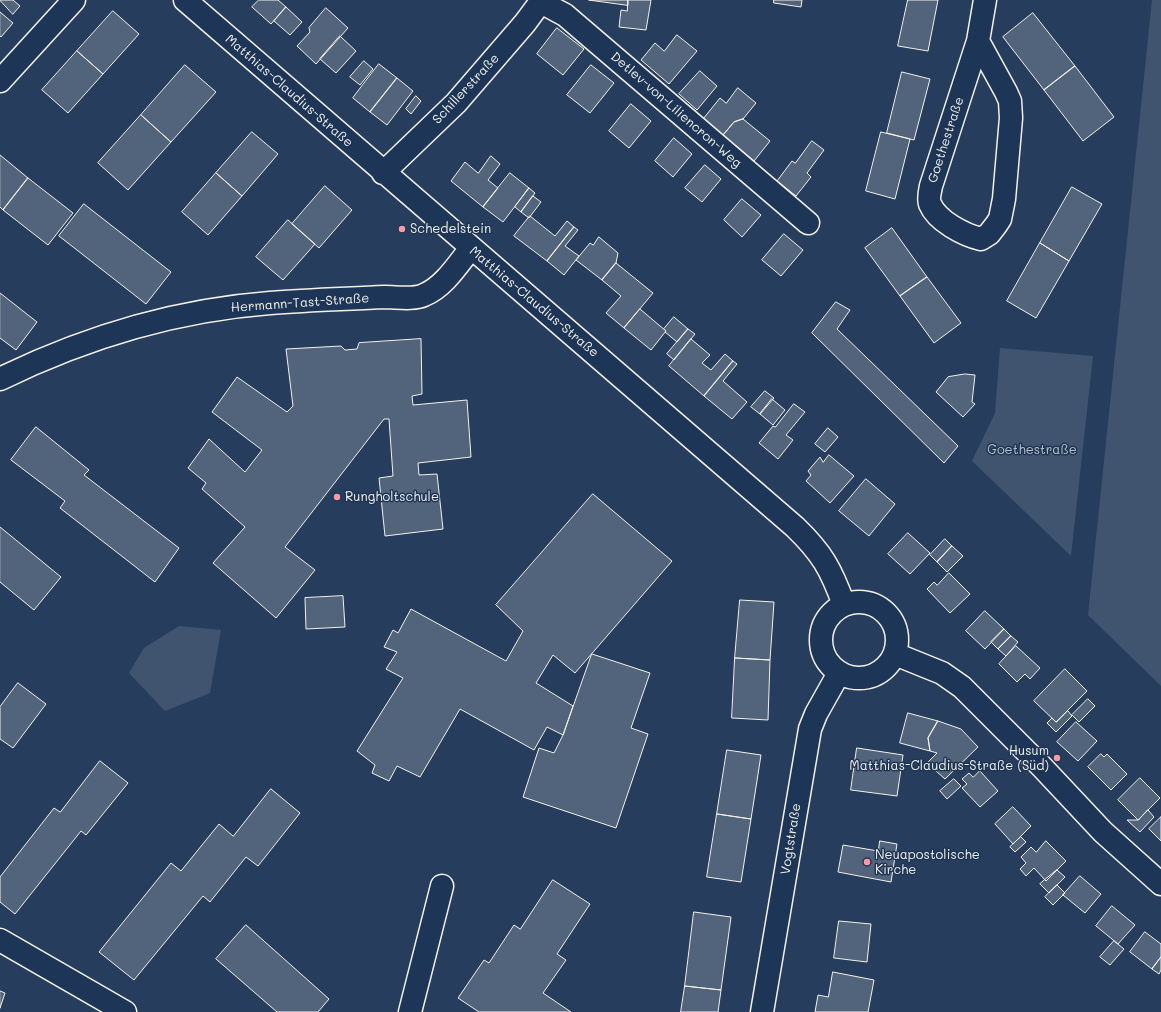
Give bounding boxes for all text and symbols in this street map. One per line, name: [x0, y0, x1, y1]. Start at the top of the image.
street label: Matthias-Claudius-Straße: [222, 31, 356, 151]
street label: Detlev-von-Liliencron-Weg: [607, 49, 745, 171]
street label: Schillerstraße: [429, 51, 503, 127]
street label: Goethestraße: [925, 95, 967, 185]
place label: Schedelstein: [410, 221, 491, 237]
marker: Schedelstein: [397, 224, 407, 234]
street label: Matthias-Claudius-Straße: [466, 243, 602, 361]
street label: Hermann-Tast-Straße: [230, 290, 370, 316]
park label: Goethestraße: [987, 442, 1077, 458]
place label: Rungholtschule: [345, 489, 439, 505]
marker: Rungholtschule: [332, 492, 342, 502]
place label: Husum Matthias-Claudius-Straße (Süd): [849, 743, 1049, 774]
marker: Husum Matthias-Claudius-Straße (Süd): [1052, 753, 1062, 763]
street label: Vogtstraße: [778, 802, 804, 876]
place label: Neuapostolische Kirche: [875, 847, 980, 878]
marker: Neuapostolische Kirche: [862, 857, 872, 867]

